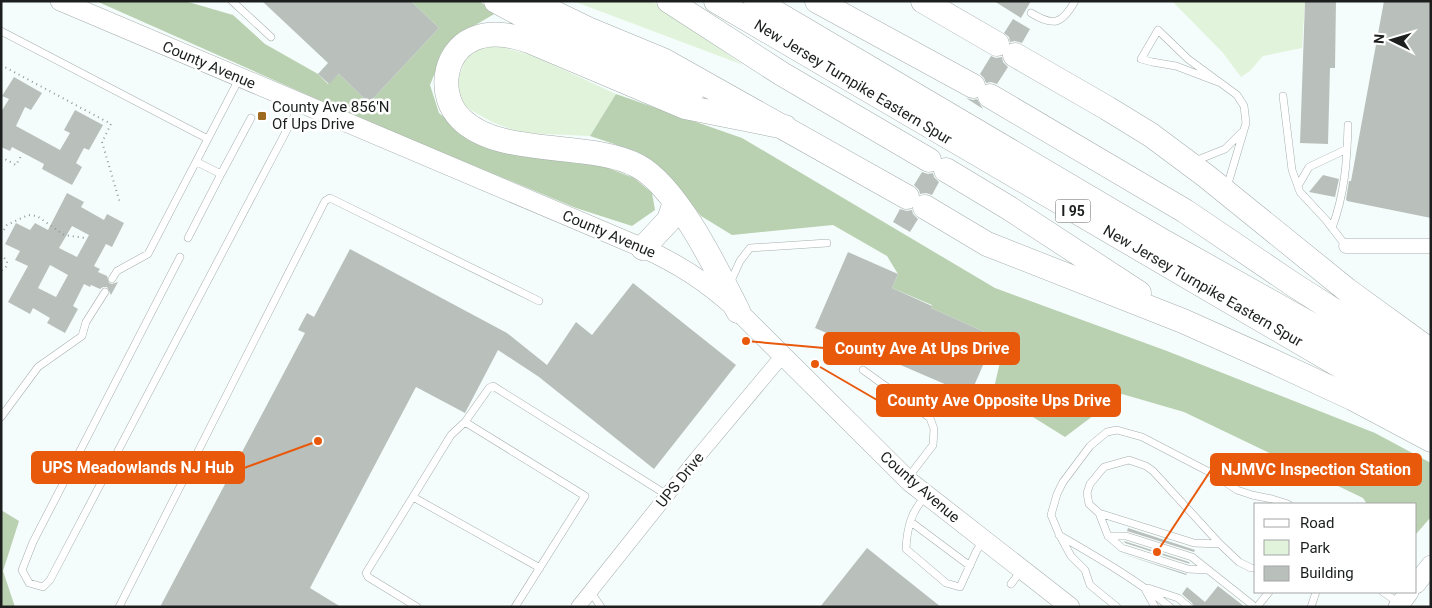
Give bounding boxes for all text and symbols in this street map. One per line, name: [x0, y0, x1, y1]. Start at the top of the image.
north arrow: [1367, 15, 1417, 65]
street label: New Jersey Turnpike Eastern Spur: [751, 16, 955, 148]
text: N: [1371, 33, 1387, 44]
street label: County Avenue: [160, 37, 258, 93]
place label: County Ave 856'N Of Ups Drive: [272, 98, 389, 133]
marker: County Ave 856'N Of Ups Drive: [256, 110, 268, 122]
road number: I 95: [1056, 200, 1090, 222]
street label: County Avenue: [560, 206, 658, 262]
street label: New Jersey Turnpike Eastern Spur: [1100, 221, 1306, 351]
callout: County Ave At Ups Drive: [824, 333, 1019, 364]
text: County Ave At Ups Drive: [835, 339, 1010, 358]
callout: County Ave Opposite Ups Drive: [877, 385, 1120, 416]
text: County Ave Opposite Ups Drive: [887, 391, 1111, 410]
street label: County Avenue: [876, 448, 964, 527]
street label: UPS Drive: [652, 449, 708, 511]
callout: UPS Meadowlands NJ Hub: [32, 452, 244, 483]
callout: NJMVC Inspection Station: [1211, 454, 1421, 485]
text: UPS Meadowlands NJ Hub: [42, 458, 234, 477]
text: NJMVC Inspection Station: [1221, 460, 1411, 479]
legend: [1254, 503, 1417, 593]
text: Road: [1300, 514, 1334, 532]
text: Park: [1300, 539, 1331, 557]
text: Building: [1300, 564, 1354, 582]

